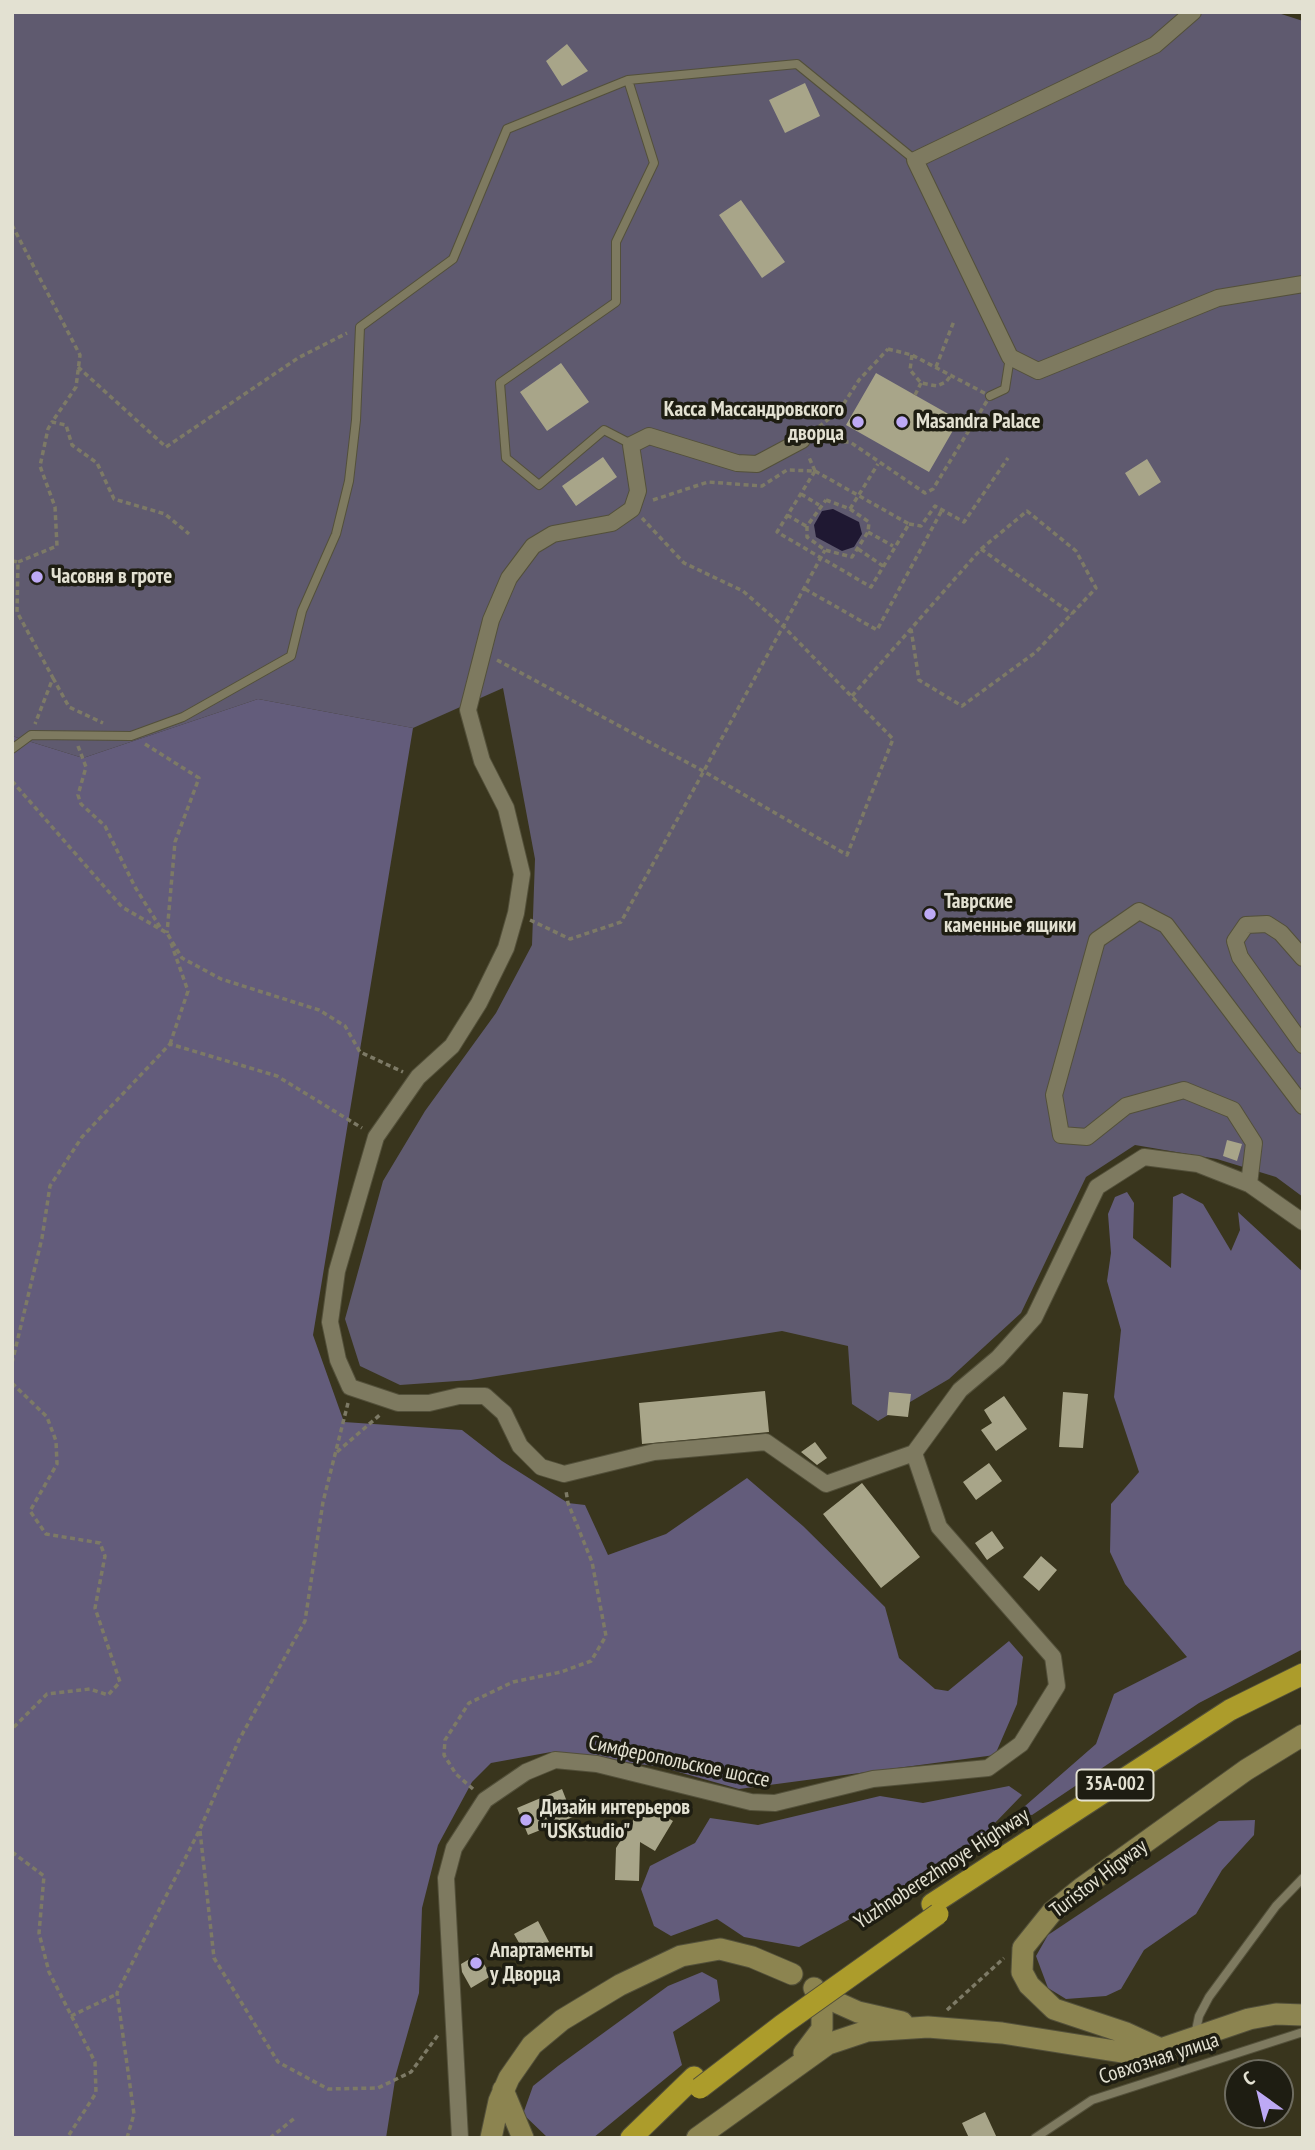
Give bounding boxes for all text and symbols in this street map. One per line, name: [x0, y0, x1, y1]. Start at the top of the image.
place label: Касса Массандровского дворца: [664, 397, 844, 447]
place label: Masandra Palace: [916, 409, 1041, 435]
marker: Касса Массандровского дворца: [850, 414, 866, 430]
marker: Masandra Palace: [894, 414, 910, 430]
place label: Часовня в гроте: [51, 564, 172, 590]
marker: Часовня в гроте: [29, 569, 45, 585]
place label: Таврские каменные ящики: [944, 889, 1076, 939]
marker: Таврские каменные ящики: [922, 906, 938, 922]
street label: Симферопольское шоссе: [586, 1730, 772, 1794]
road number: 35А-002: [1076, 1770, 1154, 1800]
place label: Дизайн интерьеров "USKstudio": [540, 1795, 690, 1845]
street label: Yuzhnoberezhnoye Highway: [850, 1803, 1034, 1935]
marker: Дизайн интерьеров "USKstudio": [518, 1812, 534, 1828]
street label: Turistov Higway: [1046, 1834, 1152, 1924]
place label: Апартаменты у Дворца: [490, 1938, 593, 1988]
marker: Апартаменты у Дворца: [468, 1955, 484, 1971]
street label: Совхозная улица: [1096, 2028, 1222, 2090]
north arrow: [1224, 2059, 1294, 2129]
text: С: [1238, 2066, 1259, 2091]

